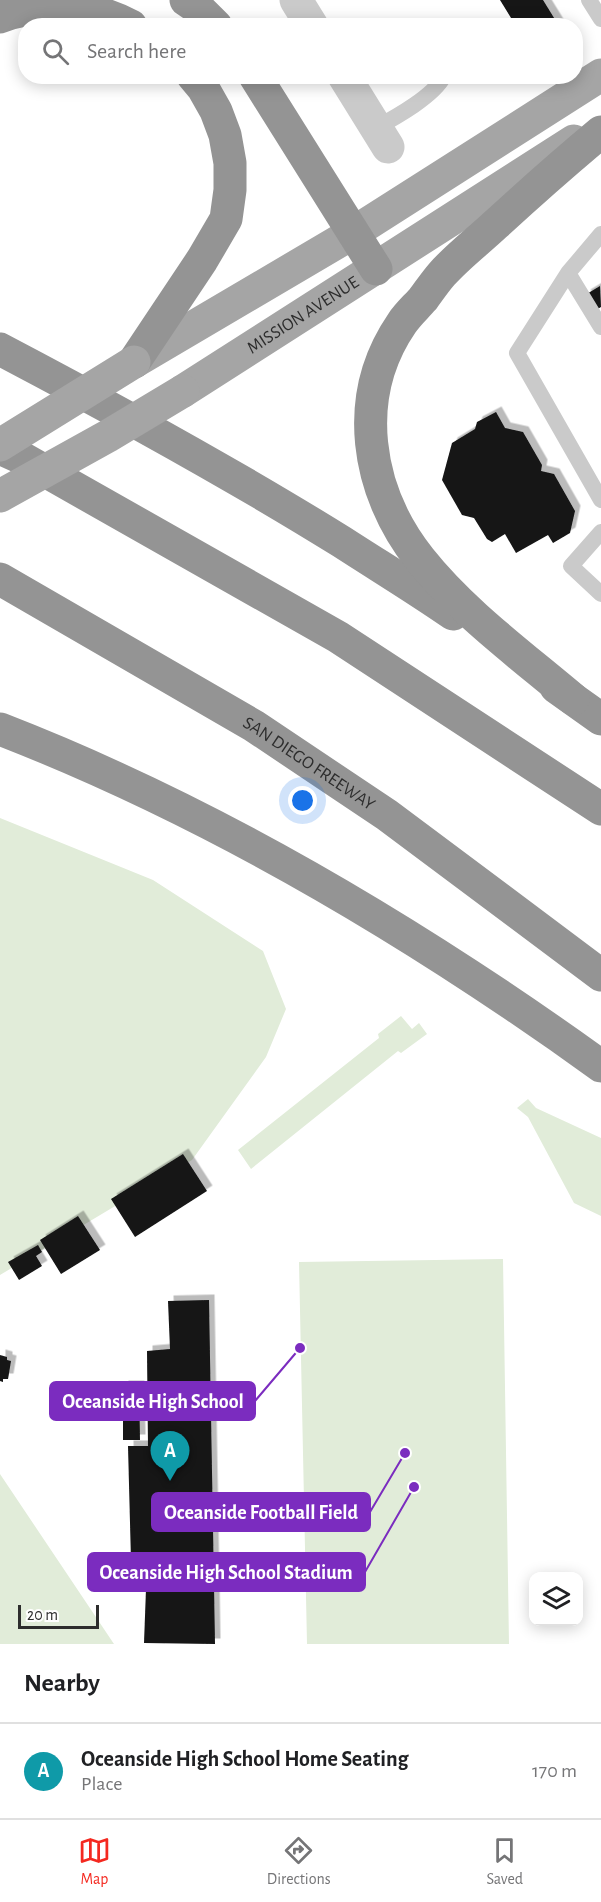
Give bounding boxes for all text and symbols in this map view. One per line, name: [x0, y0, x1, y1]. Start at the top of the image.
search box: [18, 18, 583, 84]
icon: search: [39, 35, 72, 68]
text: Search here: [87, 40, 186, 62]
street label: MISSION AVENUE: [244, 273, 362, 358]
street label: SAN DIEGO FREEWAY: [240, 714, 378, 814]
your location: [288, 786, 317, 815]
callout: Oceanside High School: [50, 1382, 255, 1420]
text: Oceanside High School: [62, 1392, 244, 1412]
pin: A: [150, 1432, 190, 1481]
callout: Oceanside Football Field: [152, 1493, 370, 1531]
text: Oceanside Football Field: [164, 1503, 359, 1523]
callout: Oceanside High School Stadium: [88, 1553, 365, 1591]
text: Oceanside High School Stadium: [99, 1563, 353, 1583]
map controls: [529, 1572, 583, 1626]
button: layers: [529, 1572, 583, 1626]
scale bar: [18, 1602, 99, 1630]
text: 20 m: [27, 1607, 58, 1623]
text: Nearby: [24, 1670, 100, 1696]
text: Oceanside High School Home Seating: [81, 1748, 409, 1770]
text: A: [38, 1761, 50, 1781]
text: 170 m: [532, 1761, 577, 1781]
text: Place: [81, 1774, 122, 1794]
tab: Map: [78, 1834, 111, 1889]
tab: Directions: [267, 1834, 331, 1889]
tab: Saved: [486, 1834, 523, 1889]

